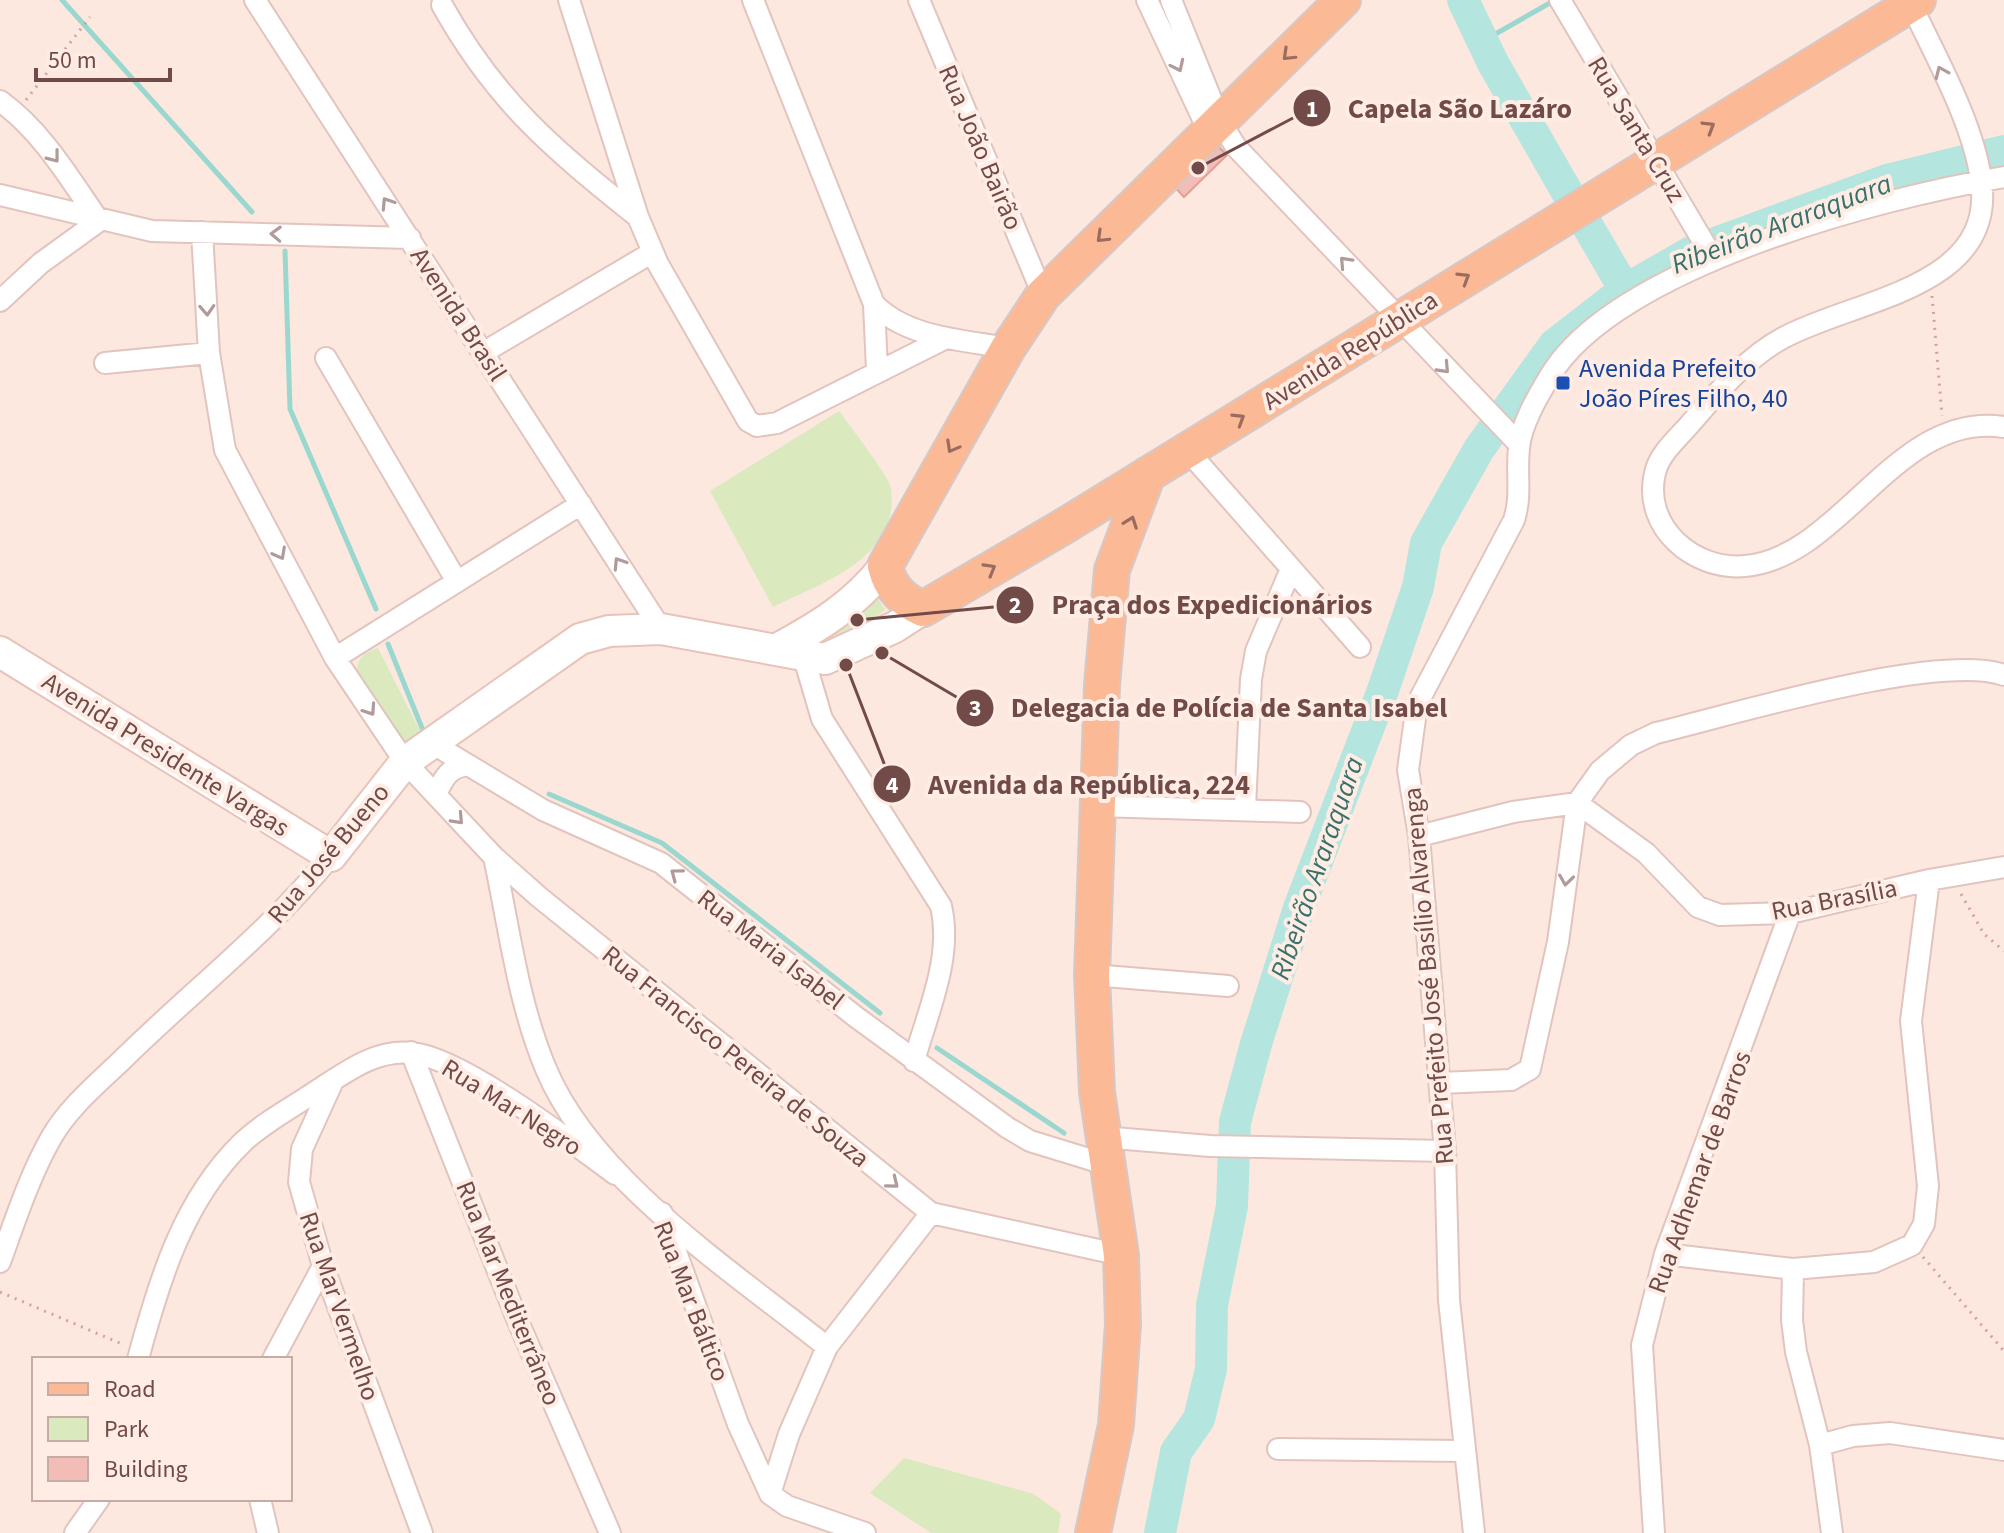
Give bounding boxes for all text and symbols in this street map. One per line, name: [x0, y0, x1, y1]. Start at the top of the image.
scale bar: [36, 32, 170, 82]
text: 50 m: [48, 43, 97, 78]
one-way arrow: [1283, 45, 1297, 60]
street label: Rua Santa Cruz: [1578, 49, 1695, 209]
one-way arrow: [1168, 58, 1184, 72]
street label: Rua João Bairão: [929, 59, 1032, 236]
one-way arrow: [1935, 65, 1951, 80]
callout: Capela São Lazáro: [1292, 82, 1588, 134]
text: Capela São Lazáro: [1348, 89, 1572, 129]
text: 1: [1306, 92, 1318, 127]
one-way arrow: [1700, 121, 1715, 136]
one-way arrow: [44, 148, 58, 163]
water label: Ribeirão Araraquara: [1665, 163, 1897, 284]
one-way arrow: [382, 197, 397, 212]
one-way arrow: [269, 225, 282, 242]
one-way arrow: [1097, 227, 1111, 242]
street label: Avenida Brasil: [401, 240, 516, 388]
one-way arrow: [1340, 257, 1354, 272]
one-way arrow: [1455, 273, 1470, 288]
street label: Avenida República: [1256, 282, 1445, 419]
one-way arrow: [198, 304, 215, 317]
place label: Avenida Prefeito João Píres Filho, 40: [1579, 350, 1788, 417]
one-way arrow: [1435, 359, 1449, 373]
marker: Avenida Prefeito João Píres Filho, 40: [1554, 374, 1572, 392]
one-way arrow: [1230, 413, 1245, 428]
one-way arrow: [946, 438, 962, 452]
one-way arrow: [1121, 516, 1138, 530]
one-way arrow: [271, 546, 286, 561]
one-way arrow: [613, 557, 628, 572]
one-way arrow: [981, 563, 996, 579]
callout: Praça dos Expedicionários: [995, 579, 1388, 631]
text: Praça dos Expedicionários: [1051, 585, 1373, 625]
text: 2: [1009, 588, 1021, 623]
street label: Avenida Presidente Vargas: [35, 663, 297, 846]
callout: Delegacia de Polícia de Santa Isabel: [955, 682, 1464, 734]
text: Delegacia de Polícia de Santa Isabel: [1011, 688, 1447, 728]
text: 3: [969, 691, 981, 726]
one-way arrow: [360, 701, 375, 716]
water label: Ribeirão Araraquara: [1260, 751, 1374, 985]
callout: Avenida da República, 224: [872, 758, 1266, 810]
text: Avenida da República, 224: [927, 765, 1250, 805]
text: 4: [886, 768, 899, 803]
street label: Rua José Bueno: [258, 775, 398, 932]
street label: Rua Prefeito José Basílio Alvarenga: [1394, 786, 1463, 1166]
one-way arrow: [449, 809, 463, 824]
street label: Rua Brasília: [1768, 869, 1900, 930]
one-way arrow: [670, 870, 685, 884]
one-way arrow: [1558, 874, 1575, 887]
street label: Rua Maria Isabel: [689, 880, 852, 1019]
street label: Rua Francisco Pereira de Souza: [594, 937, 878, 1176]
street label: Rua Adhemar de Barros: [1638, 1046, 1761, 1298]
street label: Rua Mar Negro: [435, 1050, 589, 1165]
one-way arrow: [884, 1173, 899, 1187]
street label: Rua Mar Mediterrâneo: [447, 1175, 570, 1411]
street label: Rua Mar Vermelho: [290, 1207, 389, 1406]
street label: Rua Mar Báltico: [644, 1216, 739, 1387]
legend: [32, 1357, 292, 1501]
text: Road: [104, 1372, 156, 1407]
text: Park: [104, 1412, 149, 1447]
text: Building: [104, 1452, 188, 1487]

